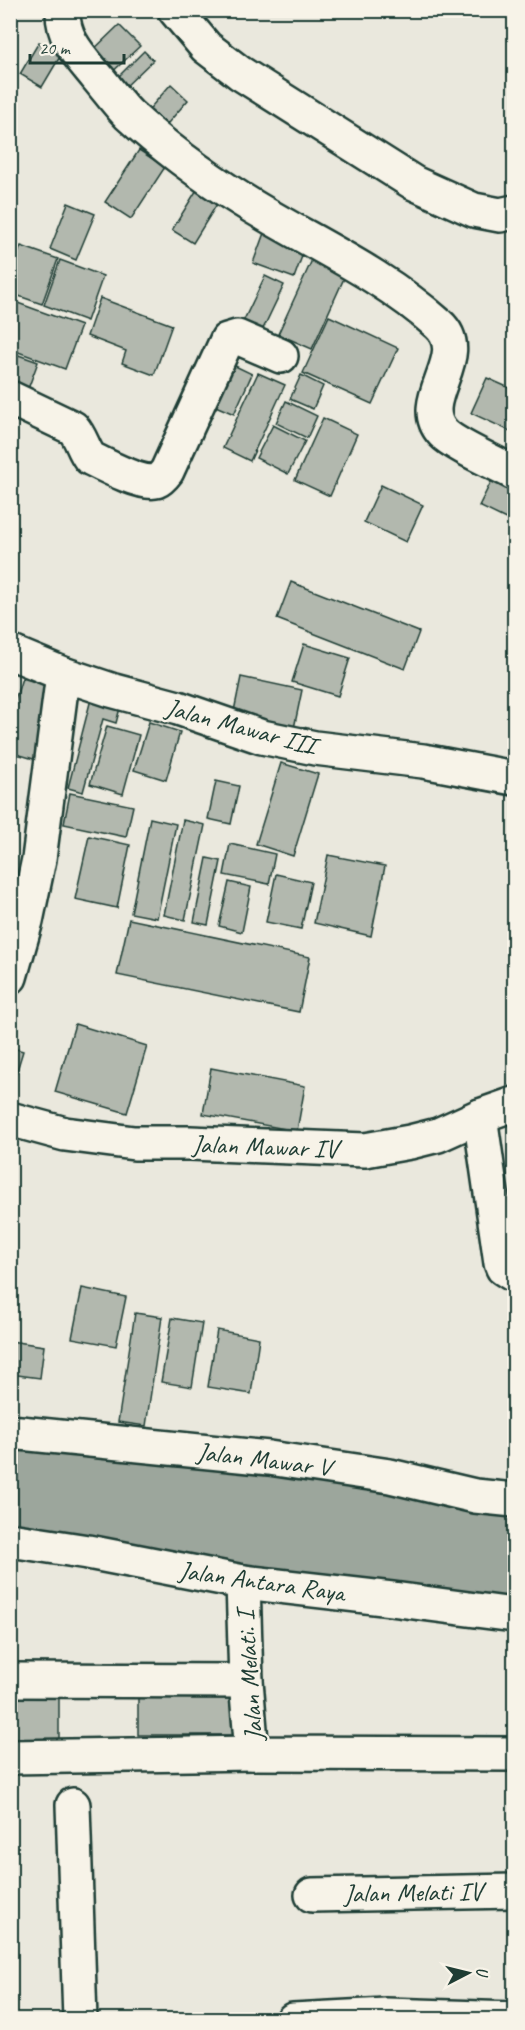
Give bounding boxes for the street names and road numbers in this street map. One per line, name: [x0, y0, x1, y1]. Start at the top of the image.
street label: Jalan Mawar III: [161, 690, 325, 764]
street label: Jalan Mawar IV: [190, 1127, 344, 1166]
street label: Jalan Mawar V: [193, 1435, 338, 1485]
street label: Jalan Antara Raya: [175, 1553, 349, 1610]
street label: Jalan Melati. I: [228, 1604, 271, 1744]
street label: Jalan Melati IV: [341, 1875, 488, 1910]

